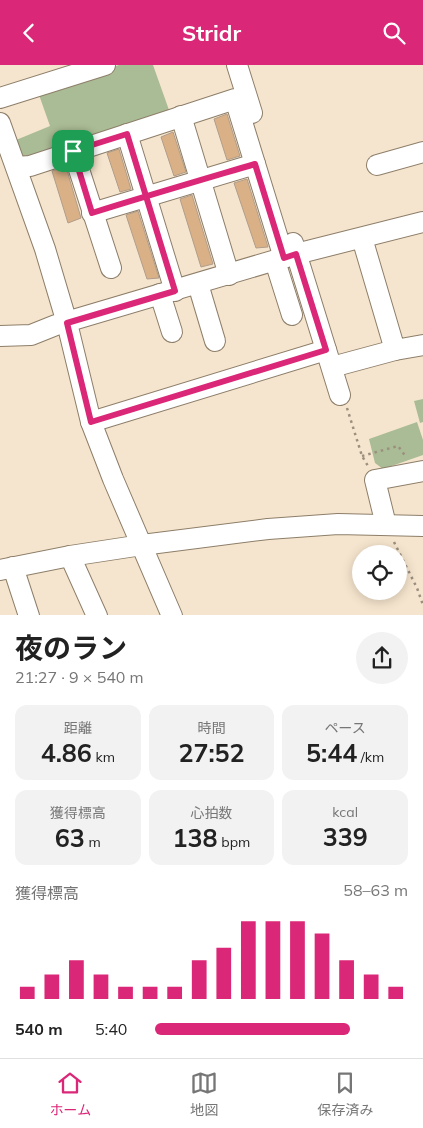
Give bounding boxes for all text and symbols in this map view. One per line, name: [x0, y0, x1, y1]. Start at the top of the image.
icon: back: [15, 19, 43, 47]
text: Stridr: [182, 19, 241, 47]
icon: search: [380, 19, 408, 47]
pin: [52, 130, 94, 172]
icon: arrive: [59, 137, 87, 165]
map controls: [352, 545, 407, 600]
button: locate: [352, 545, 407, 600]
text: 夜のラン: [15, 630, 127, 665]
button: share: [356, 632, 408, 684]
text: 21:27 · 9 × 540 m: [15, 667, 144, 687]
text: 距離: [64, 719, 92, 737]
text: 時間: [197, 719, 225, 737]
text: ペース: [325, 719, 366, 737]
text: 4.86: [41, 737, 92, 768]
text: 27:52: [178, 737, 245, 768]
text: 5:44: [306, 737, 357, 768]
text: km: [92, 748, 115, 766]
text: /km: [357, 748, 384, 766]
text: kcal: [332, 803, 358, 821]
text: 獲得標高: [50, 804, 106, 822]
text: 心拍数: [190, 804, 232, 822]
text: 339: [323, 821, 368, 852]
text: 63: [55, 822, 85, 853]
text: 138: [173, 822, 218, 853]
text: m: [85, 833, 101, 851]
text: bpm: [218, 833, 250, 851]
text: 58–63 m: [343, 880, 408, 900]
text: 獲得標高: [15, 883, 79, 903]
text: 540 m: [15, 1019, 63, 1039]
text: 5:40: [95, 1019, 127, 1039]
tab: ホーム: [50, 1069, 91, 1119]
tab: 地図: [190, 1069, 218, 1119]
tab: 保存済み: [317, 1069, 373, 1119]

